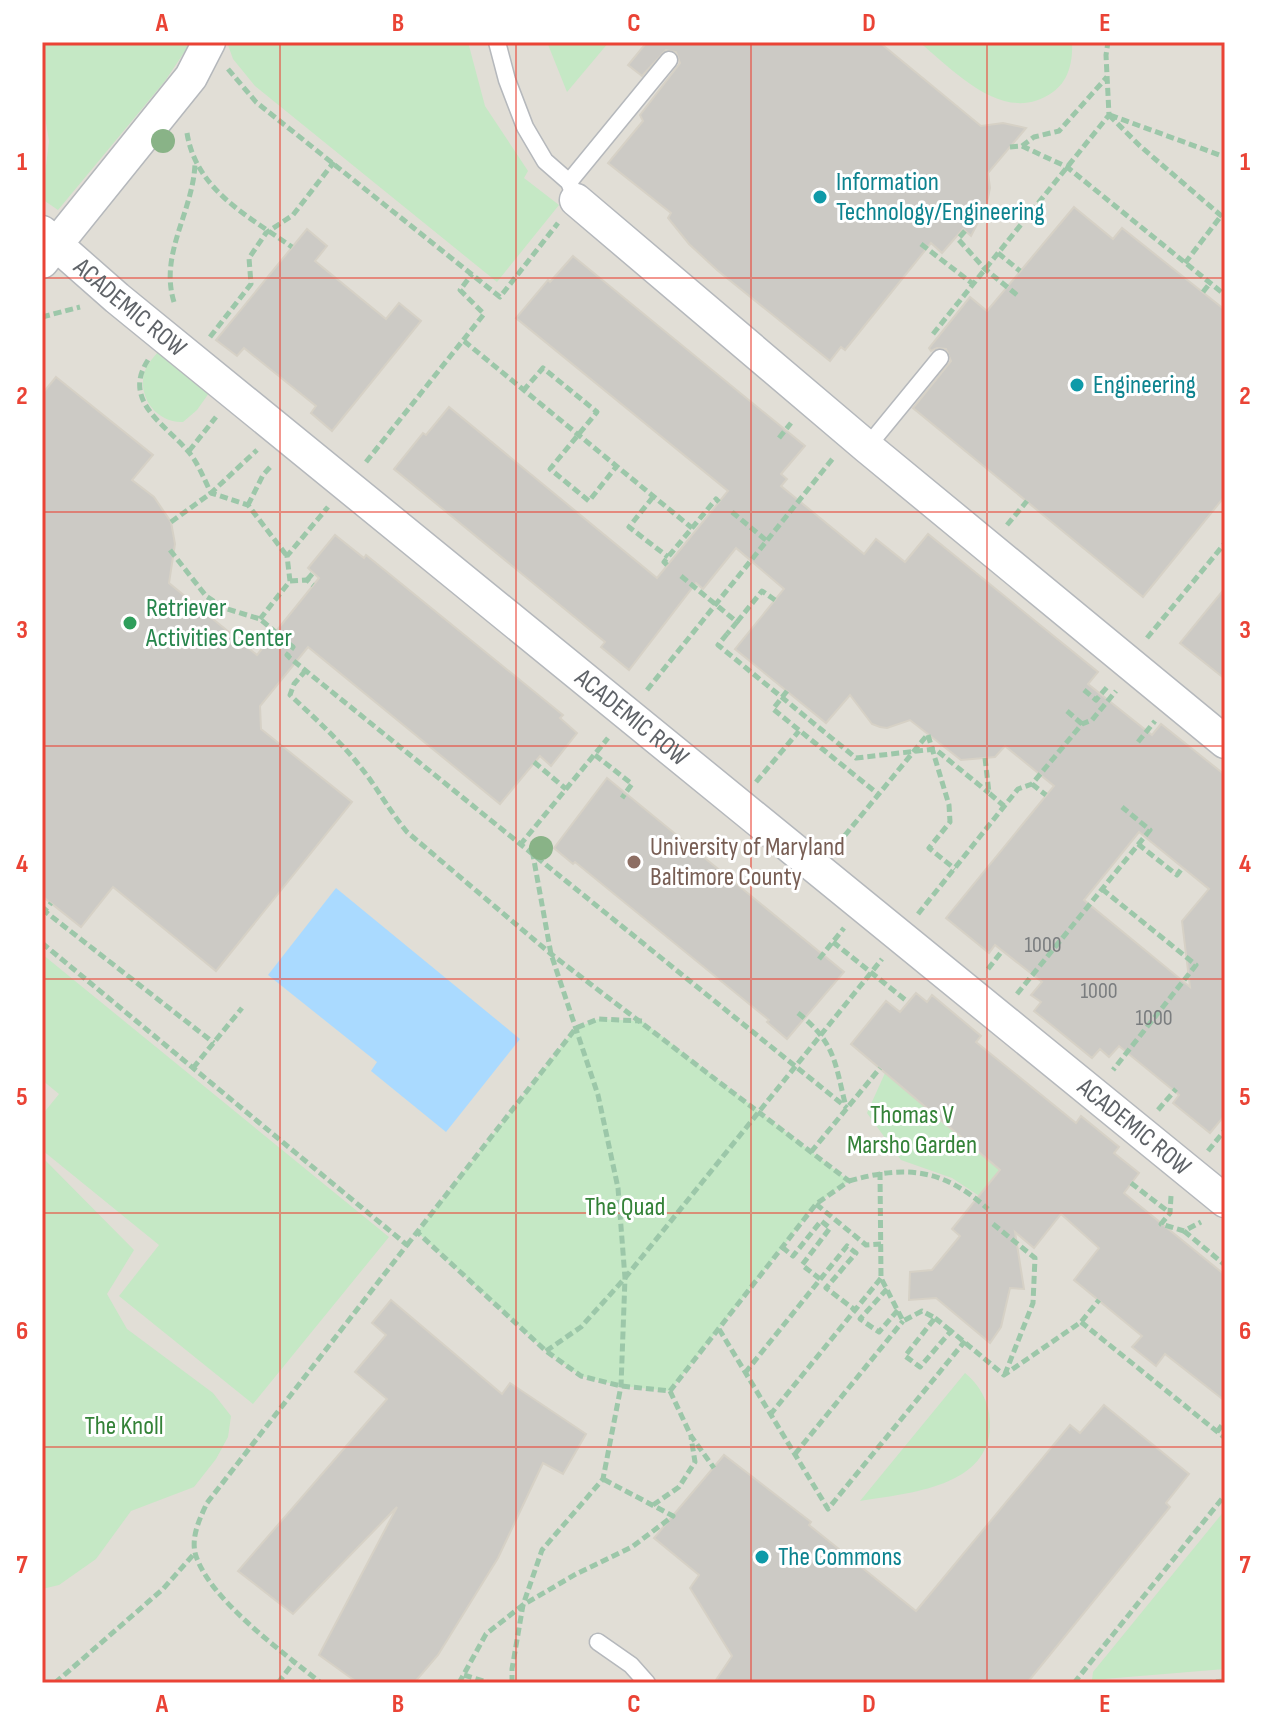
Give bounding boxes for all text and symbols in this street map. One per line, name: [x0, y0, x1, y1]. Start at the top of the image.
text: A: [155, 8, 169, 39]
text: B: [392, 8, 404, 39]
text: C: [627, 8, 641, 39]
text: D: [862, 8, 876, 39]
text: E: [1099, 8, 1111, 39]
text: 1: [17, 147, 27, 178]
text: 1: [1240, 147, 1250, 178]
place label: Information Technology/Engineering: [836, 167, 1045, 228]
marker: Information Technology/Engineering: [811, 188, 829, 206]
street label: ACADEMIC ROW: [67, 251, 192, 364]
place label: Engineering: [1093, 370, 1196, 401]
marker: Engineering: [1068, 376, 1086, 394]
text: 2: [16, 381, 28, 412]
text: 2: [1239, 381, 1251, 412]
place label: Retriever Activities Center: [145, 593, 292, 654]
marker: Retriever Activities Center: [121, 614, 139, 632]
text: 3: [16, 615, 28, 646]
text: 3: [1239, 615, 1251, 646]
street label: ACADEMIC ROW: [568, 662, 695, 773]
place label: University of Maryland Baltimore County: [650, 832, 845, 893]
text: 4: [16, 849, 28, 880]
text: 4: [1239, 849, 1251, 880]
marker: University of Maryland Baltimore County: [625, 853, 643, 871]
house number: 1000: [1024, 932, 1062, 959]
house number: 1000: [1080, 978, 1118, 1005]
house number: 1000: [1135, 1005, 1173, 1032]
street label: ACADEMIC ROW: [1070, 1071, 1197, 1182]
text: 5: [16, 1082, 28, 1113]
text: 5: [1239, 1082, 1251, 1113]
park label: Thomas V Marsho Garden: [847, 1100, 977, 1161]
park label: The Quad: [585, 1192, 665, 1223]
text: 6: [16, 1316, 28, 1347]
text: 6: [1239, 1316, 1251, 1347]
park label: The Knoll: [84, 1411, 164, 1442]
place label: The Commons: [778, 1542, 902, 1573]
marker: The Commons: [753, 1548, 771, 1566]
text: 7: [16, 1550, 28, 1581]
text: 7: [1239, 1550, 1251, 1581]
text: A: [155, 1689, 169, 1720]
text: B: [392, 1689, 404, 1720]
text: C: [627, 1689, 641, 1720]
text: D: [862, 1689, 876, 1720]
text: E: [1099, 1689, 1111, 1720]

